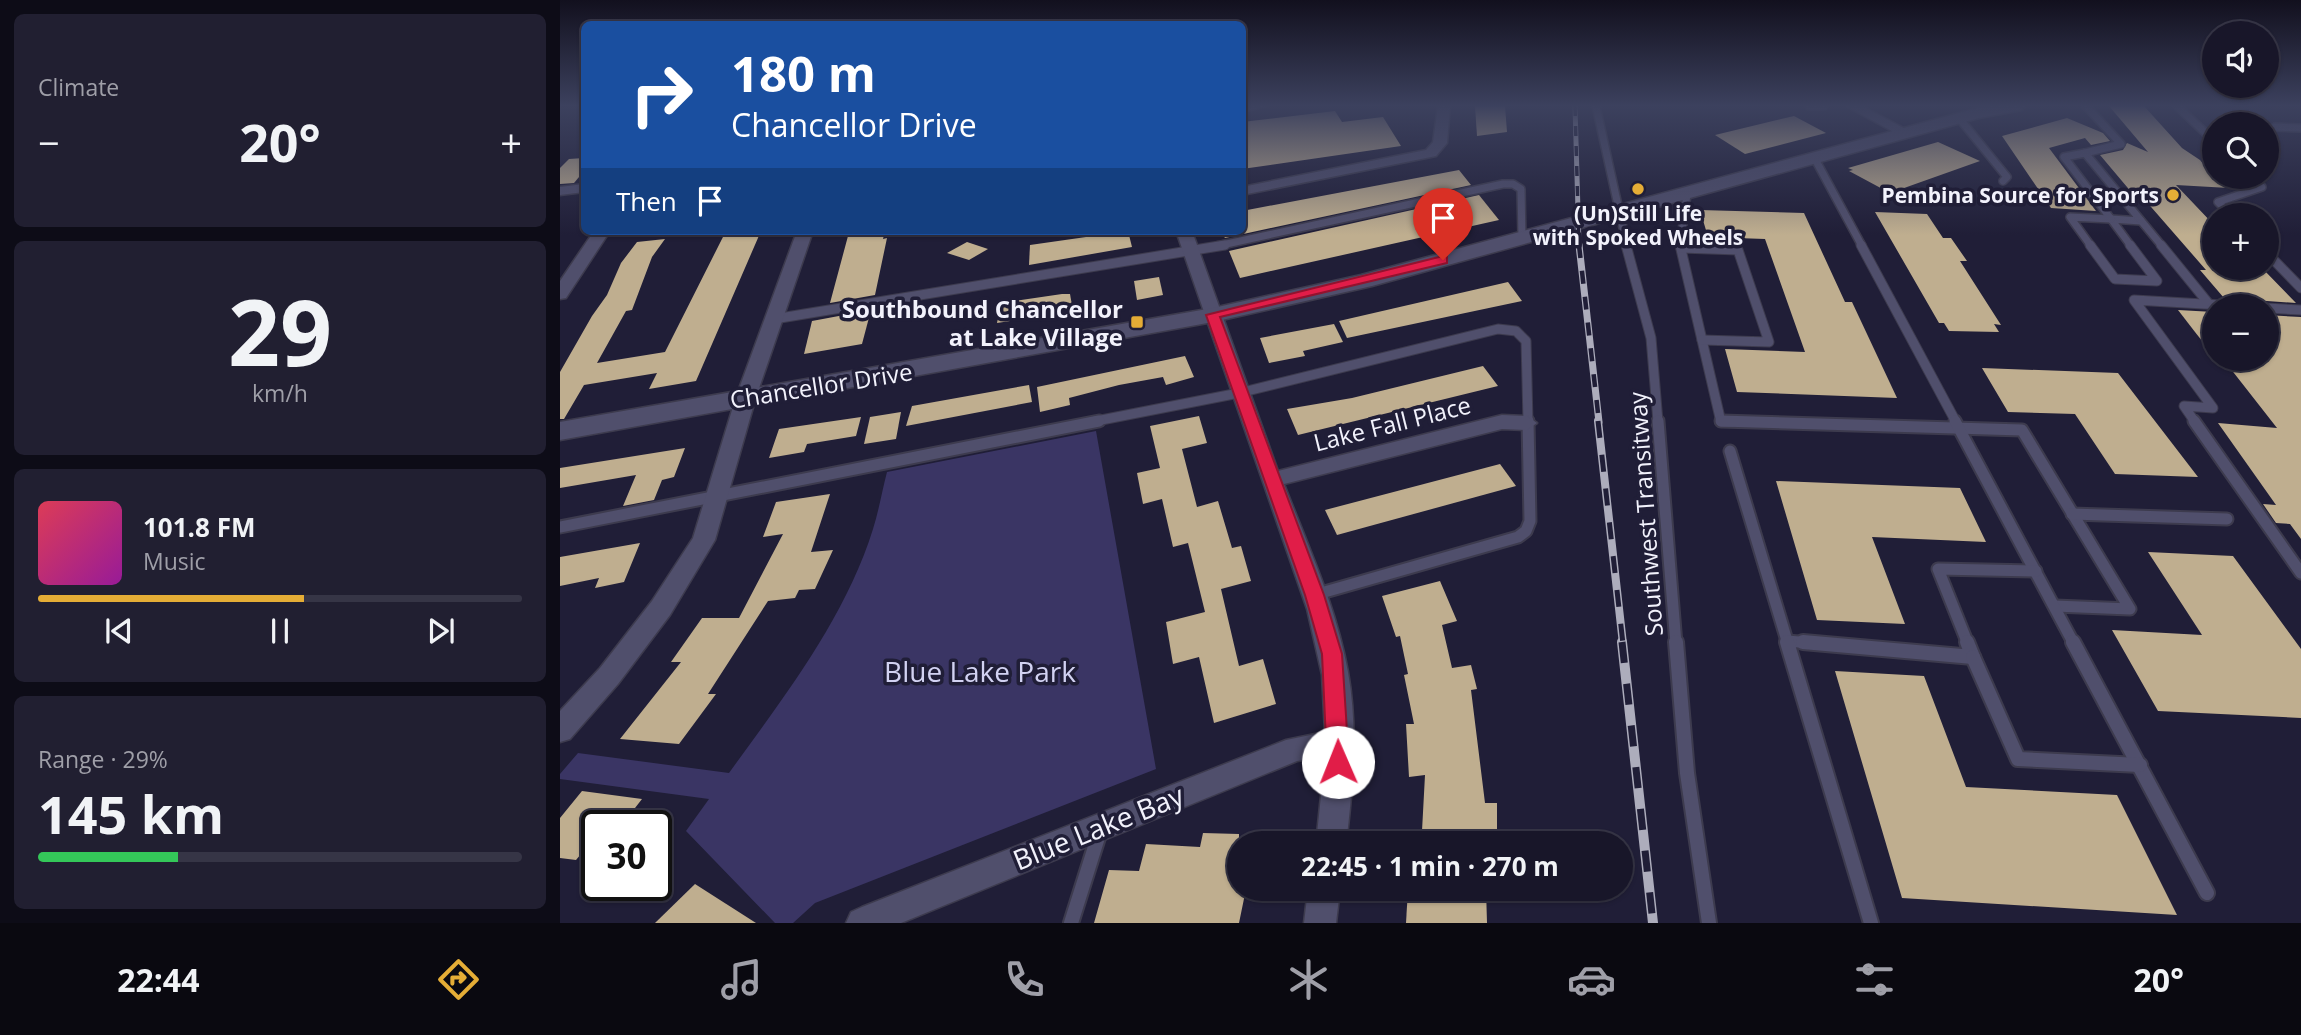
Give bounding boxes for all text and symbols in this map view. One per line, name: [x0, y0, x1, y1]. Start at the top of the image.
map controls: [2202, 21, 2279, 371]
button: sound: [2202, 21, 2279, 98]
text: 180 m: [731, 40, 876, 106]
icon: right: [616, 49, 707, 140]
text: Climate: [38, 71, 119, 103]
text: Chancellor Drive: [731, 103, 977, 146]
text: 20°: [239, 106, 321, 177]
button: search: [2202, 112, 2279, 189]
text: −: [38, 116, 60, 168]
text: +: [500, 116, 522, 168]
marker: (Un)Still Life with Spoked Wheels: [1630, 181, 1646, 197]
place label: Pembina Source for Sports: [1882, 181, 2159, 209]
icon: arrive: [691, 182, 729, 220]
text: Then: [616, 183, 677, 219]
marker: Pembina Source for Sports: [2165, 187, 2181, 203]
pin: [1413, 188, 1473, 260]
icon: arrive: [1424, 199, 1462, 237]
place label: (Un)Still Life with Spoked Wheels: [1533, 199, 1743, 251]
button: +: [2202, 203, 2279, 280]
text: 29: [228, 269, 332, 393]
place label: Southbound Chancellor at Lake Village: [842, 292, 1123, 353]
button: −: [2202, 294, 2279, 371]
marker: Southbound Chancellor at Lake Village: [1129, 314, 1145, 330]
street label: Chancellor Drive: [727, 354, 915, 416]
text: km/h: [252, 377, 308, 409]
street label: Lake Fall Place: [1310, 388, 1474, 458]
street label: Southwest Transitway: [1620, 390, 1670, 637]
text: 101.8 FM: [143, 509, 255, 545]
text: Music: [143, 545, 206, 577]
icon: previous: [100, 612, 138, 650]
icon: pause: [261, 612, 299, 650]
icon: next: [422, 612, 460, 650]
park label: Blue Lake Park: [884, 652, 1076, 690]
position arrow: [1301, 725, 1375, 799]
text: Range · 29%: [38, 743, 168, 775]
street label: Blue Lake Bay: [1007, 775, 1190, 878]
text: 145 km: [38, 778, 224, 849]
speed limit sign: 30: [581, 810, 672, 901]
text: 22:45 · 1 min · 270 m: [1301, 848, 1559, 884]
icon: directions: [434, 955, 483, 1004]
icon: music: [717, 955, 766, 1004]
icon: phone: [1000, 955, 1049, 1004]
icon: climate: [1284, 955, 1333, 1004]
icon: car: [1567, 955, 1616, 1004]
icon: filters: [1850, 955, 1899, 1004]
text: 22:44: [117, 958, 199, 1001]
text: 20°: [2134, 958, 2184, 1001]

